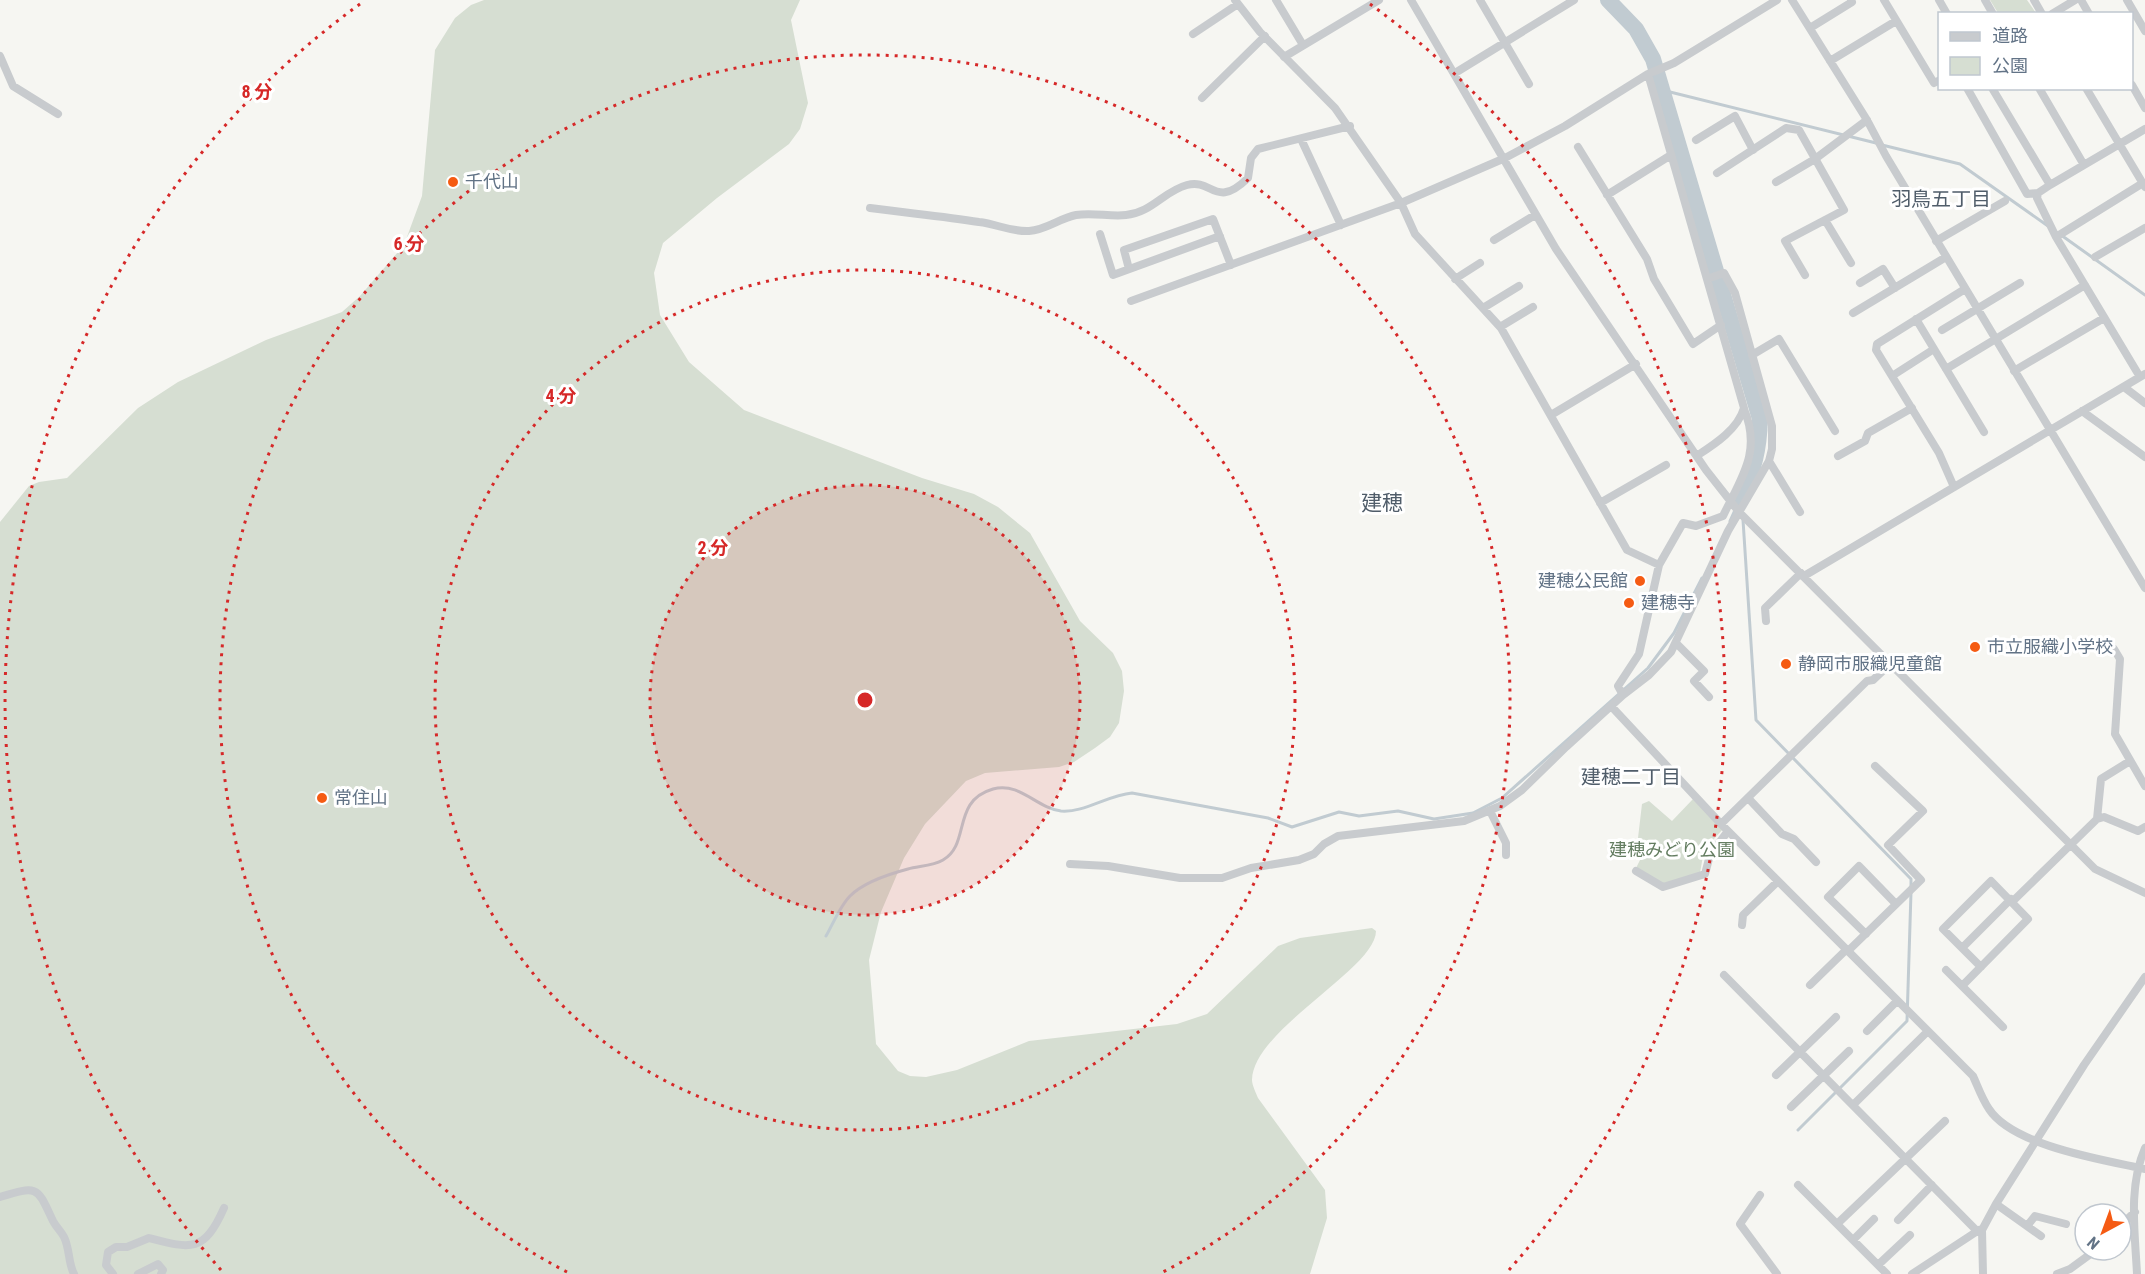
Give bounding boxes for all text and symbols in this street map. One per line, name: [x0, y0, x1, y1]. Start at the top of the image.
legend: [1938, 12, 2133, 90]
text: 道路: [1992, 25, 2028, 46]
text: 公園: [1992, 55, 2028, 76]
text: 8 分: [241, 81, 273, 102]
place label: 千代山: [465, 171, 519, 192]
marker: 千代山: [446, 175, 460, 189]
district label: 羽鳥五丁目: [1891, 187, 1991, 211]
text: 6 分: [393, 233, 425, 254]
text: 4 分: [545, 385, 577, 406]
district label: 建穂: [1361, 491, 1403, 515]
text: 2 分: [697, 537, 729, 558]
place label: 建穂公民館: [1538, 570, 1628, 591]
marker: 建穂公民館: [1633, 574, 1647, 588]
place label: 建穂寺: [1641, 592, 1695, 613]
marker: 建穂寺: [1622, 596, 1636, 610]
place label: 市立服織小学校: [1987, 636, 2113, 657]
marker: 市立服織小学校: [1968, 640, 1982, 654]
place label: 静岡市服織児童館: [1798, 653, 1942, 674]
marker: 静岡市服織児童館: [1779, 657, 1793, 671]
centre of rings: [855, 690, 875, 710]
district label: 建穂二丁目: [1581, 765, 1681, 789]
place label: 常住山: [334, 787, 388, 808]
marker: 常住山: [315, 791, 329, 805]
park label: 建穂みどり公園: [1609, 839, 1735, 860]
north arrow: [2073, 1202, 2133, 1262]
text: N: [2084, 1233, 2103, 1253]

